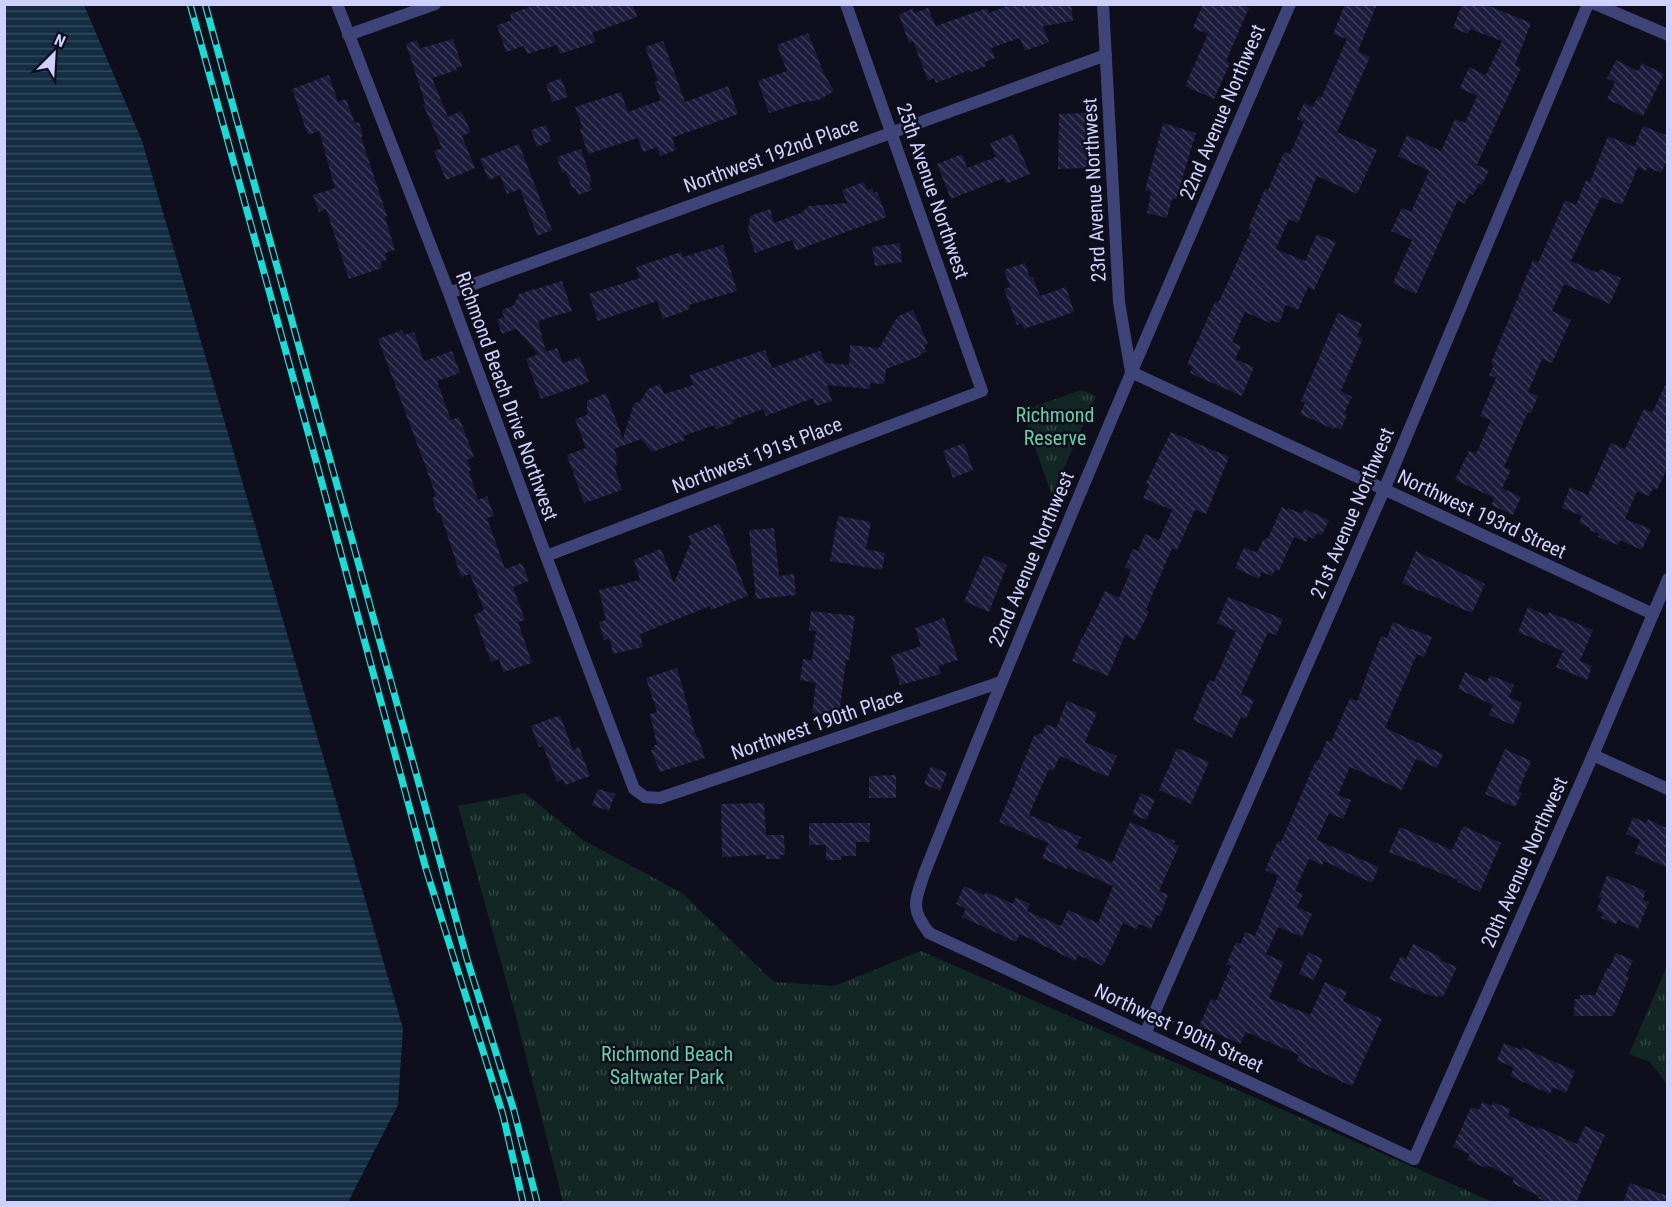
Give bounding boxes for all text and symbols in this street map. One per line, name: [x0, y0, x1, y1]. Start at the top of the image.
street label: 22nd Avenue Northwest: [1174, 21, 1270, 203]
north arrow: [24, 24, 84, 84]
text: N: [52, 30, 68, 51]
street label: 23rd Avenue Northwest: [1077, 97, 1111, 283]
street label: 25th Avenue Northwest: [892, 100, 974, 282]
street label: Northwest 192nd Place: [680, 112, 862, 198]
street label: Richmond Beach Drive Northwest: [451, 268, 563, 524]
park label: Richmond Reserve: [1016, 403, 1094, 450]
street label: Northwest 191st Place: [669, 412, 845, 498]
street label: 21st Avenue Northwest: [1305, 424, 1399, 602]
street label: Northwest 193rd Street: [1394, 464, 1570, 564]
street label: 22nd Avenue Northwest: [983, 468, 1079, 650]
street label: Northwest 190th Place: [728, 683, 906, 765]
street label: 20th Avenue Northwest: [1476, 773, 1572, 951]
street label: Northwest 190th Street: [1091, 978, 1267, 1078]
park label: Richmond Beach Saltwater Park: [601, 1042, 733, 1089]

